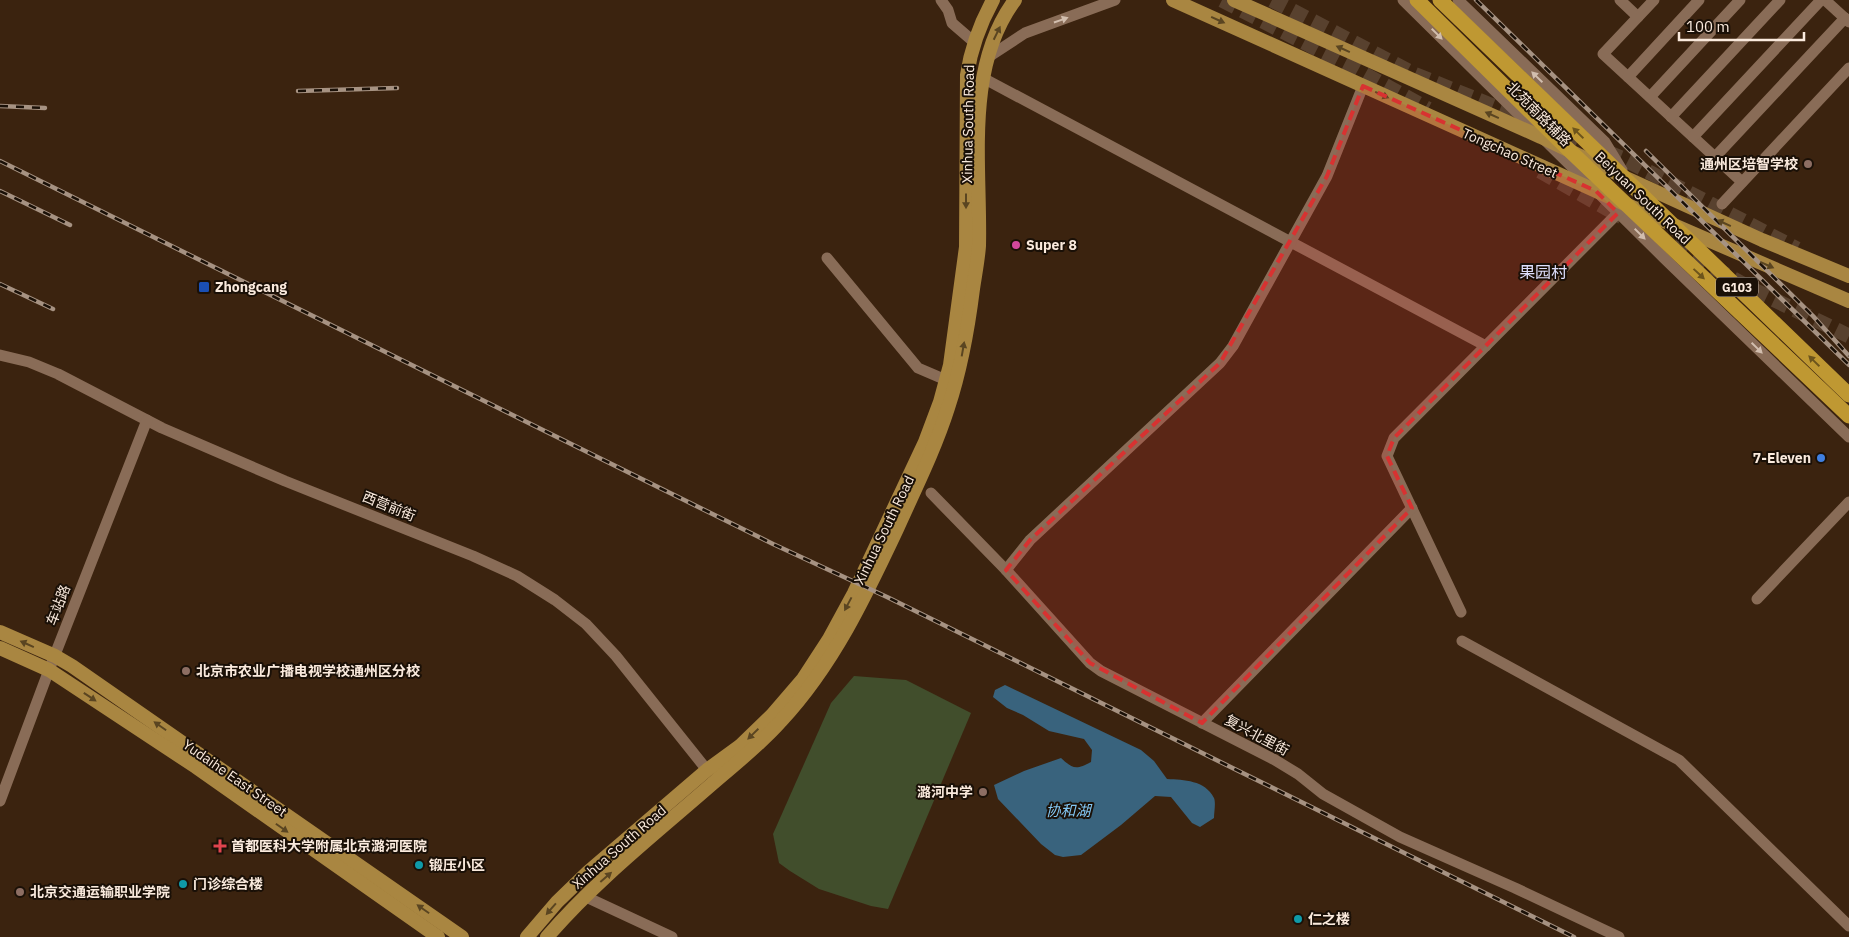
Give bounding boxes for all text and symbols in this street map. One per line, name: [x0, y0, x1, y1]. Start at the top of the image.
scale bar: [1679, 10, 1804, 42]
one-way arrow: [1053, 16, 1068, 23]
one-way arrow: [1211, 17, 1225, 25]
text: 100 m: [1686, 17, 1730, 36]
one-way arrow: [993, 26, 1001, 40]
one-way arrow: [1431, 28, 1443, 40]
one-way arrow: [1336, 44, 1350, 52]
street label: Xinhua South Road: [958, 64, 978, 184]
one-way arrow: [1532, 71, 1544, 83]
street label: 北苑南路辅路: [1503, 78, 1575, 150]
one-way arrow: [1374, 90, 1389, 99]
one-way arrow: [1485, 110, 1499, 118]
street label: Tongchao Street: [1460, 124, 1560, 182]
one-way arrow: [1573, 127, 1585, 139]
street label: Beiyuan South Road: [1591, 148, 1695, 248]
place label: 通州区培智学校: [1700, 155, 1798, 173]
marker: 通州区培智学校: [1802, 158, 1814, 170]
one-way arrow: [962, 194, 970, 210]
one-way arrow: [1717, 218, 1731, 226]
one-way arrow: [1634, 228, 1646, 240]
place label: Super 8: [1026, 236, 1077, 254]
marker: Super 8: [1010, 239, 1022, 251]
district label: 果园村: [1519, 262, 1567, 282]
one-way arrow: [1760, 262, 1774, 270]
one-way arrow: [1693, 268, 1705, 280]
place label: Zhongcang: [215, 278, 287, 296]
road number: G103: [1716, 278, 1758, 296]
marker: Zhongcang: [197, 280, 211, 294]
one-way arrow: [960, 341, 968, 357]
one-way arrow: [1750, 342, 1762, 354]
one-way arrow: [1808, 355, 1820, 367]
place label: 7-Eleven: [1753, 449, 1811, 467]
marker: 7-Eleven: [1815, 452, 1827, 464]
street label: Xinhua South Road: [850, 473, 918, 587]
street label: 西营前街: [360, 487, 418, 525]
street label: 车站路: [42, 582, 74, 628]
one-way arrow: [844, 596, 852, 611]
one-way arrow: [20, 639, 34, 647]
place label: 北京市农业广播电视学校通州区分校: [196, 662, 420, 680]
marker: 北京市农业广播电视学校通州区分校: [180, 665, 192, 677]
one-way arrow: [83, 692, 96, 702]
street label: 复兴北里街: [1222, 711, 1292, 759]
one-way arrow: [153, 721, 167, 731]
one-way arrow: [747, 728, 759, 740]
street label: Yudaihe East Street: [180, 735, 291, 821]
place label: 潞河中学: [917, 783, 973, 801]
marker: 潞河中学: [977, 786, 989, 798]
street label: Xinhua South Road: [568, 801, 670, 893]
water label: 协和湖: [1045, 801, 1092, 820]
one-way arrow: [275, 823, 289, 833]
place label: 首都医科大学附属北京潞河医院: [231, 837, 427, 855]
marker: 首都医科大学附属北京潞河医院: [213, 839, 227, 853]
place label: 锻压小区: [429, 856, 485, 874]
marker: 锻压小区: [413, 859, 425, 871]
one-way arrow: [599, 872, 612, 883]
place label: 门诊综合楼: [193, 875, 263, 893]
marker: 门诊综合楼: [177, 878, 189, 890]
place label: 北京交通运输职业学院: [30, 883, 170, 901]
marker: 北京交通运输职业学院: [14, 886, 26, 898]
one-way arrow: [545, 902, 556, 915]
one-way arrow: [416, 904, 429, 914]
place label: 仁之楼: [1308, 910, 1350, 928]
marker: 仁之楼: [1292, 913, 1304, 925]

